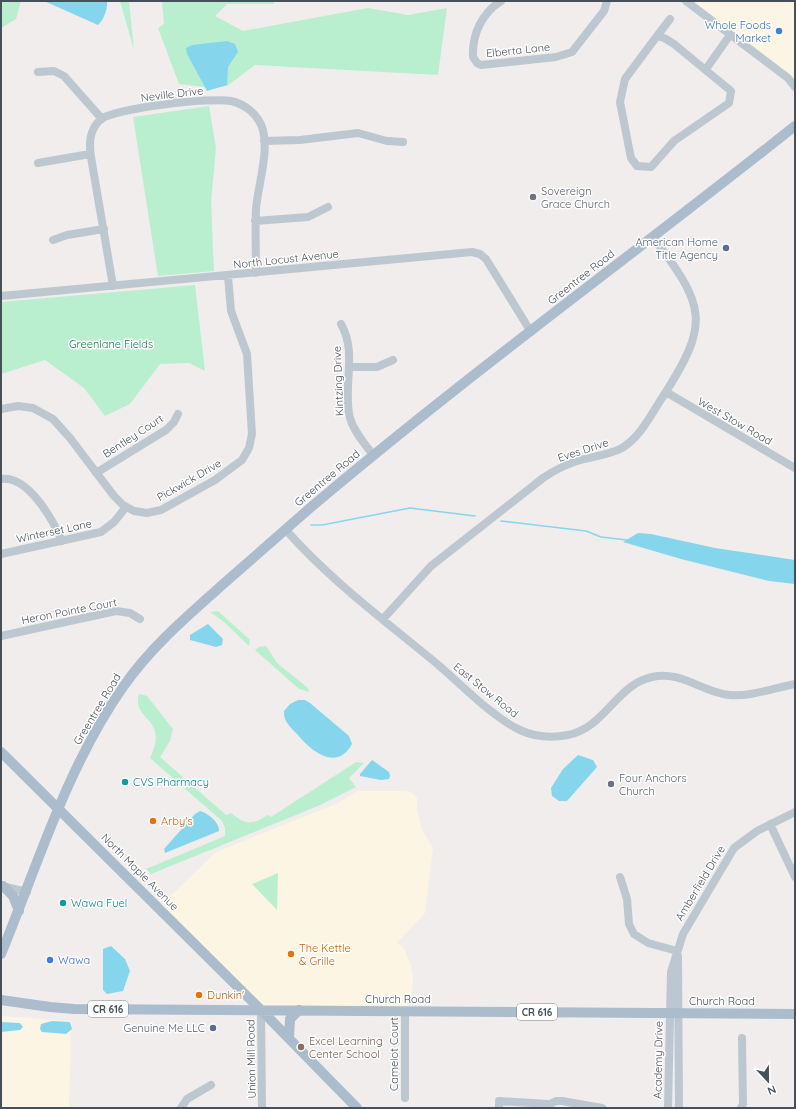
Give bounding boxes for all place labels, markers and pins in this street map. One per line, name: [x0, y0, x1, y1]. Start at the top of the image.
place label: Whole Foods Market: [705, 18, 771, 45]
marker: Whole Foods Market: [774, 26, 784, 36]
place label: Sovereign Grace Church: [541, 184, 610, 211]
marker: Sovereign Grace Church: [528, 192, 538, 202]
place label: American Home Title Agency: [636, 235, 718, 262]
marker: American Home Title Agency: [721, 243, 731, 253]
place label: Four Anchors Church: [619, 771, 687, 798]
place label: CVS Pharmacy: [133, 775, 209, 789]
marker: CVS Pharmacy: [120, 777, 130, 787]
marker: Four Anchors Church: [606, 779, 616, 789]
place label: Arby's: [161, 814, 193, 828]
marker: Arby's: [148, 816, 158, 826]
place label: Wawa Fuel: [71, 896, 127, 910]
marker: Wawa Fuel: [58, 898, 68, 908]
place label: The Kettle & Grille: [299, 941, 351, 968]
marker: The Kettle & Grille: [286, 949, 296, 959]
place label: Wawa: [58, 953, 90, 967]
marker: Wawa: [45, 955, 55, 965]
place label: Dunkin': [207, 988, 244, 1002]
marker: Dunkin': [194, 990, 204, 1000]
place label: Genuine Me LLC: [124, 1021, 205, 1035]
marker: Genuine Me LLC: [208, 1023, 218, 1033]
place label: Excel Learning Center School: [309, 1034, 383, 1061]
marker: Excel Learning Center School: [296, 1042, 306, 1052]

